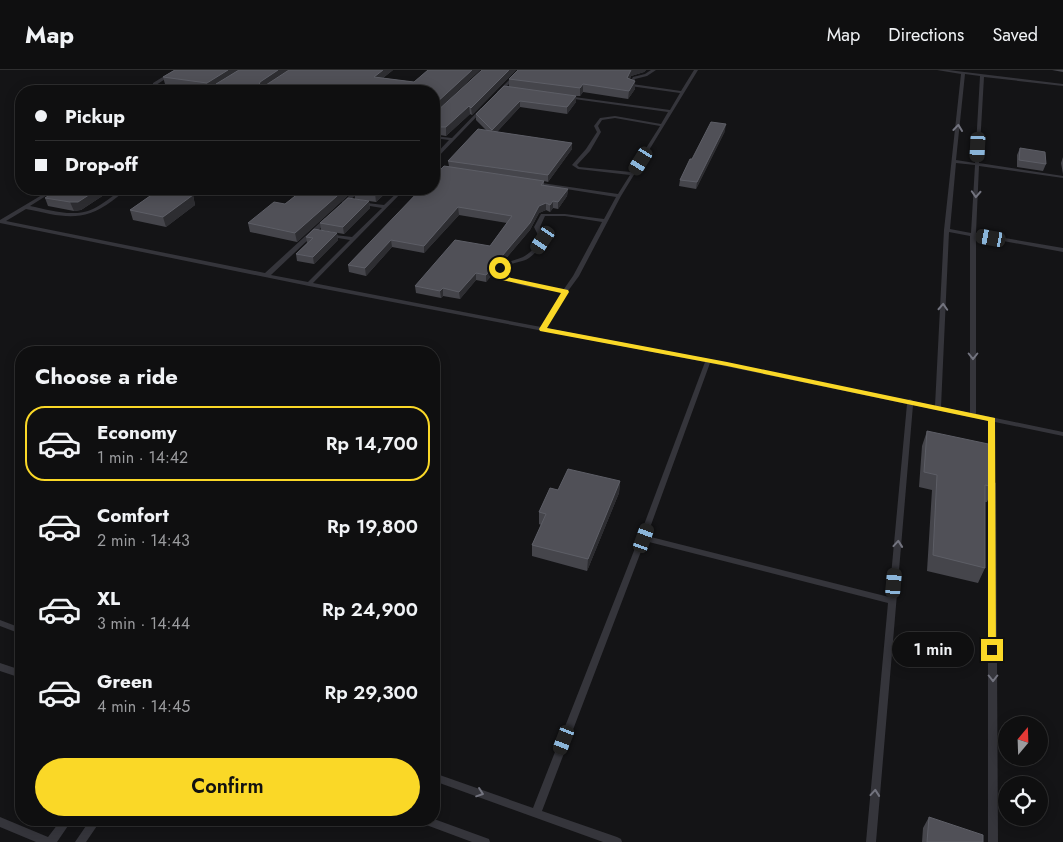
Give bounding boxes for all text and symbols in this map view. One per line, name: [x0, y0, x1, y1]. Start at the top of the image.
text: Map: [25, 17, 74, 52]
text: Map: [827, 22, 860, 48]
text: Directions: [888, 22, 964, 48]
text: Saved: [992, 22, 1038, 48]
text: Pickup: [65, 103, 125, 130]
one-way arrow: [952, 123, 963, 131]
car: [969, 132, 986, 162]
car: [626, 144, 655, 178]
text: Drop-off: [65, 151, 138, 178]
one-way arrow: [970, 190, 981, 198]
car: [528, 223, 557, 257]
car: [974, 228, 1007, 248]
route start: [489, 257, 511, 279]
one-way arrow: [937, 303, 948, 311]
one-way arrow: [968, 352, 978, 360]
text: Choose a ride: [35, 360, 178, 392]
text: Economy: [97, 419, 177, 446]
icon: car: [37, 421, 82, 466]
text: Rp 14,700: [326, 430, 418, 457]
text: 1 min · 14:42: [97, 446, 188, 469]
text: Comfort: [97, 502, 169, 529]
icon: car: [37, 504, 82, 549]
text: Rp 19,800: [327, 513, 418, 540]
car: [631, 521, 656, 555]
text: 2 min · 14:43: [97, 529, 190, 552]
one-way arrow: [892, 540, 903, 548]
car: [885, 567, 902, 599]
text: XL: [97, 585, 120, 612]
icon: car: [37, 587, 82, 632]
text: Rp 24,900: [322, 596, 418, 623]
text: 3 min · 14:44: [97, 612, 190, 635]
callout: 1 min: [892, 632, 974, 668]
text: 1 min: [914, 638, 952, 661]
route end: [981, 639, 1003, 661]
text: Green: [97, 668, 153, 695]
icon: car: [37, 670, 82, 715]
one-way arrow: [988, 675, 998, 683]
text: Rp 29,300: [324, 679, 418, 706]
text: 4 min · 14:45: [97, 695, 190, 718]
north arrow: [998, 716, 1048, 766]
map controls: [998, 716, 1048, 826]
car: [551, 723, 576, 757]
button: Confirm: [35, 758, 420, 816]
button: locate: [998, 776, 1048, 826]
one-way arrow: [475, 787, 483, 797]
one-way arrow: [870, 789, 881, 797]

